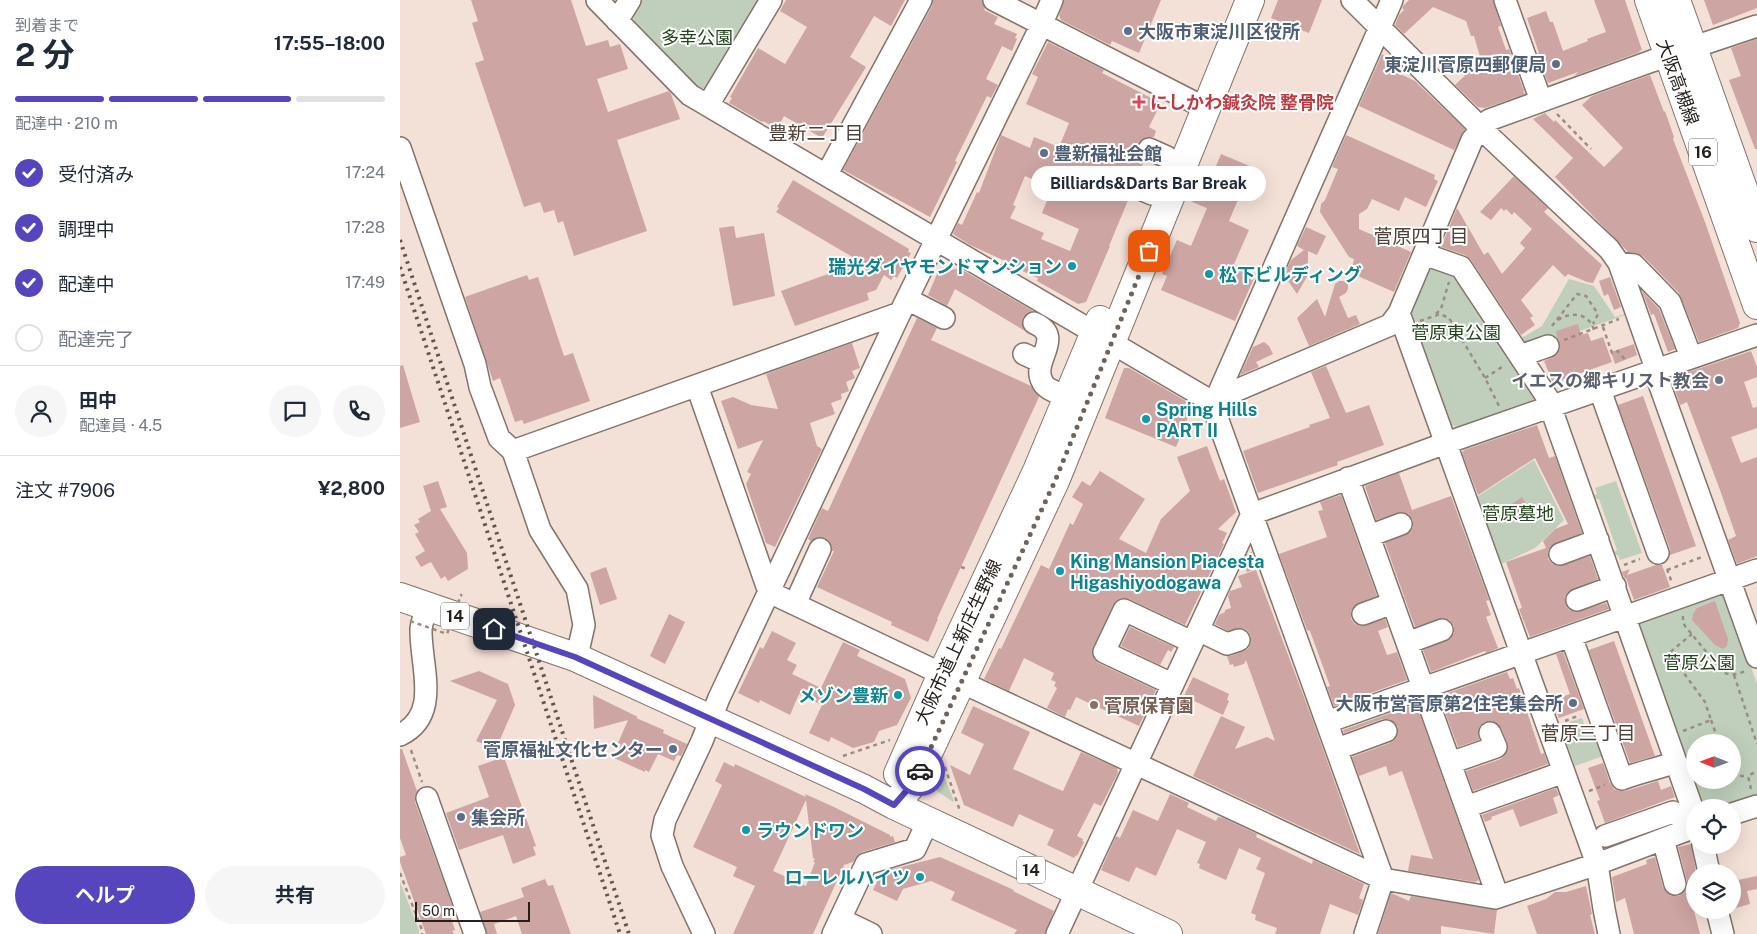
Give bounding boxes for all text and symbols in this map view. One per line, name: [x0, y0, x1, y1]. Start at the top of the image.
text: 到着まで: [15, 16, 79, 35]
place label: 大阪市東淀川区役所: [1138, 21, 1300, 42]
marker: 大阪市東淀川区役所: [1122, 25, 1134, 37]
park label: 多幸公園: [661, 27, 733, 48]
text: 17:55–18:00: [274, 32, 385, 54]
text: 2 分: [15, 36, 75, 73]
street label: 大阪高槻線: [1653, 36, 1703, 128]
place label: 東淀川菅原四郵便局: [1384, 54, 1546, 75]
marker: 東淀川菅原四郵便局: [1550, 58, 1562, 70]
place label: にしかわ鍼灸院 整骨院: [1150, 92, 1334, 113]
marker: にしかわ鍼灸院 整骨院: [1132, 95, 1146, 109]
text: 配達中 · 210 m: [15, 114, 118, 133]
district label: 豊新二丁目: [768, 122, 864, 144]
road number: 16: [1689, 138, 1717, 166]
place label: 豊新福祉会館: [1054, 143, 1162, 164]
marker: 豊新福祉会館: [1038, 147, 1050, 159]
icon: check: [15, 159, 43, 187]
text: 受付済み: [58, 163, 134, 185]
text: 17:24: [345, 163, 385, 182]
callout: Billiards&Darts Bar Break: [1032, 166, 1266, 201]
text: Billiards&Darts Bar Break: [1050, 174, 1247, 193]
icon: check: [15, 214, 43, 242]
text: 調理中: [58, 218, 115, 240]
text: 17:28: [345, 218, 385, 237]
district label: 菅原四丁目: [1373, 225, 1469, 247]
pin: [1128, 230, 1170, 272]
icon: bag: [1135, 237, 1163, 265]
place label: 瑞光ダイヤモンドマンション: [829, 256, 1062, 277]
marker: 瑞光ダイヤモンドマンション: [1066, 260, 1078, 272]
place label: 松下ビルディング: [1219, 264, 1362, 285]
marker: 松下ビルディング: [1203, 268, 1215, 280]
icon: check: [15, 269, 43, 297]
text: 配達中: [58, 273, 115, 295]
text: 17:49: [345, 273, 385, 292]
park label: 菅原東公園: [1411, 322, 1501, 343]
text: 配達完了: [58, 328, 134, 350]
place label: イエスの郷キリスト教会: [1511, 370, 1709, 391]
marker: イエスの郷キリスト教会: [1713, 374, 1725, 386]
button: person: [15, 385, 67, 437]
button: chat: [269, 385, 321, 437]
button: phone: [333, 385, 385, 437]
text: 田中: [79, 389, 117, 411]
place label: Spring Hills PART II: [1156, 399, 1257, 441]
marker: Spring Hills PART II: [1140, 413, 1152, 425]
text: 配達員 · 4.5: [79, 416, 162, 435]
text: ¥2,800: [318, 477, 385, 499]
text: 注文 #7906: [15, 479, 115, 501]
park label: 菅原墓地: [1482, 503, 1554, 524]
place label: King Mansion Piacesta Higashiyodogawa: [1070, 551, 1264, 593]
street label: 大阪市道上新庄生野線: [910, 556, 1006, 728]
marker: King Mansion Piacesta Higashiyodogawa: [1054, 565, 1066, 577]
road number: 14: [441, 602, 469, 630]
pin: [473, 608, 515, 650]
icon: home: [480, 615, 508, 643]
park label: 菅原公園: [1663, 652, 1735, 673]
place label: メゾン豊新: [798, 685, 888, 706]
marker: メゾン豊新: [892, 689, 904, 701]
place label: 大阪市営菅原第2住宅集会所: [1336, 693, 1563, 714]
place label: 菅原保育園: [1104, 695, 1194, 716]
marker: 大阪市営菅原第2住宅集会所: [1567, 697, 1579, 709]
marker: 菅原保育園: [1088, 699, 1100, 711]
district label: 菅原三丁目: [1540, 722, 1636, 744]
north arrow: [1686, 734, 1741, 789]
map controls: [1686, 734, 1741, 919]
place label: 菅原福祉文化センター: [483, 739, 663, 760]
marker: 菅原福祉文化センター: [667, 743, 679, 755]
courier: [895, 746, 945, 796]
icon: car: [906, 757, 934, 785]
button: locate: [1686, 799, 1741, 854]
place label: 集会所: [471, 807, 525, 828]
marker: 集会所: [455, 811, 467, 823]
place label: ラウンドワン: [756, 820, 864, 841]
marker: ラウンドワン: [740, 824, 752, 836]
road number: 14: [1017, 856, 1045, 884]
button: layers: [1686, 864, 1741, 919]
button: ヘルプ: [15, 866, 195, 924]
button: 共有: [205, 866, 385, 924]
place label: ローレルハイツ: [784, 867, 910, 888]
marker: ローレルハイツ: [914, 871, 926, 883]
scale bar: [415, 899, 530, 922]
text: 50 m: [422, 903, 455, 919]

